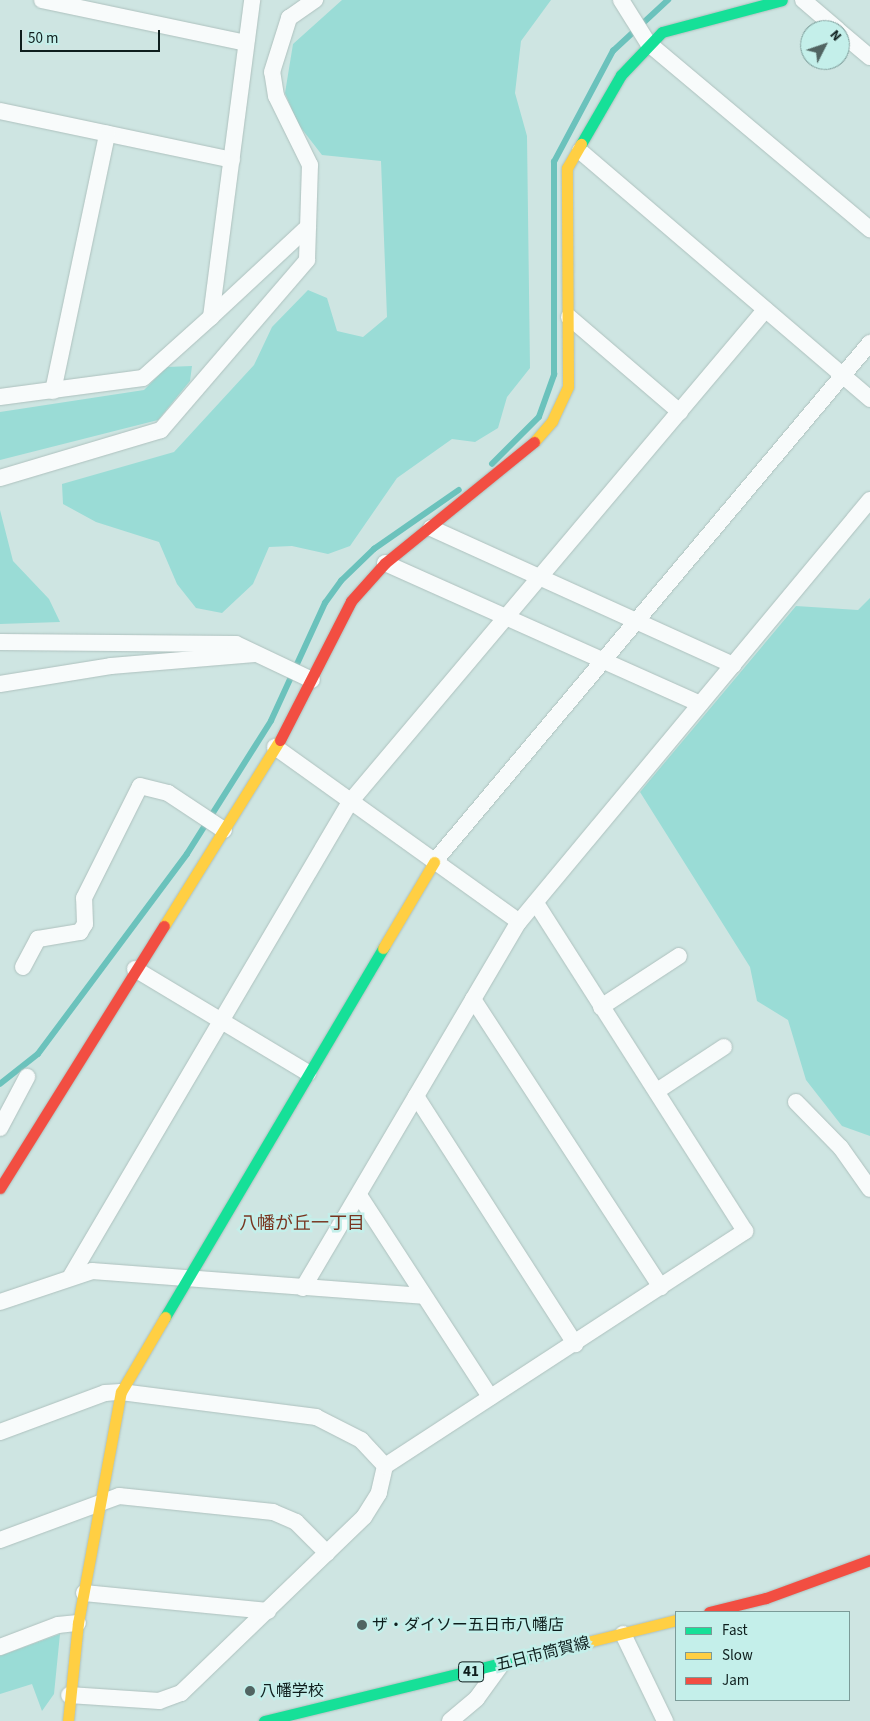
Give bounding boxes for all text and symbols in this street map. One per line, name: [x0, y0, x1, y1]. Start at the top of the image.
scale bar: [22, 20, 162, 52]
north arrow: [800, 20, 850, 70]
text: N: [825, 26, 846, 46]
text: 50 m: [28, 28, 58, 49]
district label: 八幡が丘一丁目: [239, 1213, 365, 1235]
legend: [675, 1611, 850, 1701]
place label: ザ・ダイソー五日市八幡店: [372, 1615, 564, 1635]
marker: ザ・ダイソー五日市八幡店: [356, 1619, 368, 1631]
text: Fast: [722, 1620, 748, 1641]
street label: 五日市筒賀線: [494, 1633, 592, 1675]
text: Slow: [722, 1645, 753, 1666]
road number: 41: [457, 1660, 485, 1684]
text: Jam: [722, 1670, 749, 1691]
place label: 八幡学校: [260, 1681, 324, 1701]
marker: 八幡学校: [244, 1685, 256, 1697]

